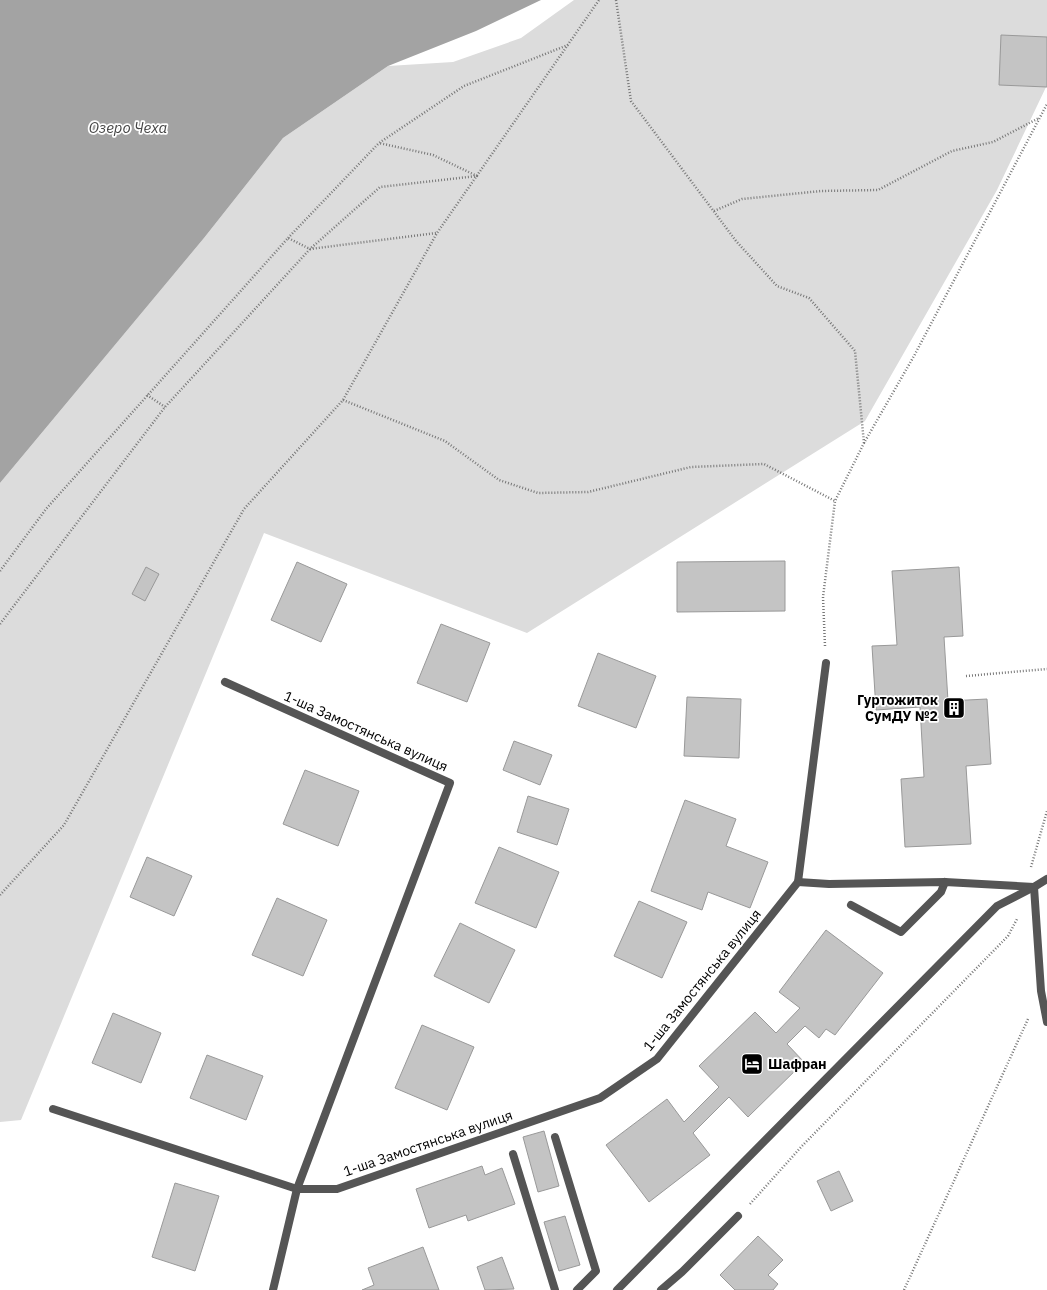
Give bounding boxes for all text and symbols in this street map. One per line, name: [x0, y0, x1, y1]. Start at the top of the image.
water label: Озеро Чеха: [89, 118, 167, 137]
street label: 1-ша Замостянська вулиця: [281, 687, 451, 775]
place label: Гуртожиток СумДУ №2: [857, 691, 938, 725]
building icon: Гуртожиток СумДУ №2: [941, 695, 967, 721]
street label: 1-ша Замостянська вулиця: [639, 905, 765, 1055]
hotel icon: Шафран: [739, 1051, 765, 1077]
place label: Шафран: [768, 1055, 827, 1073]
street label: 1-ша Замостянська вулиця: [341, 1106, 515, 1180]

